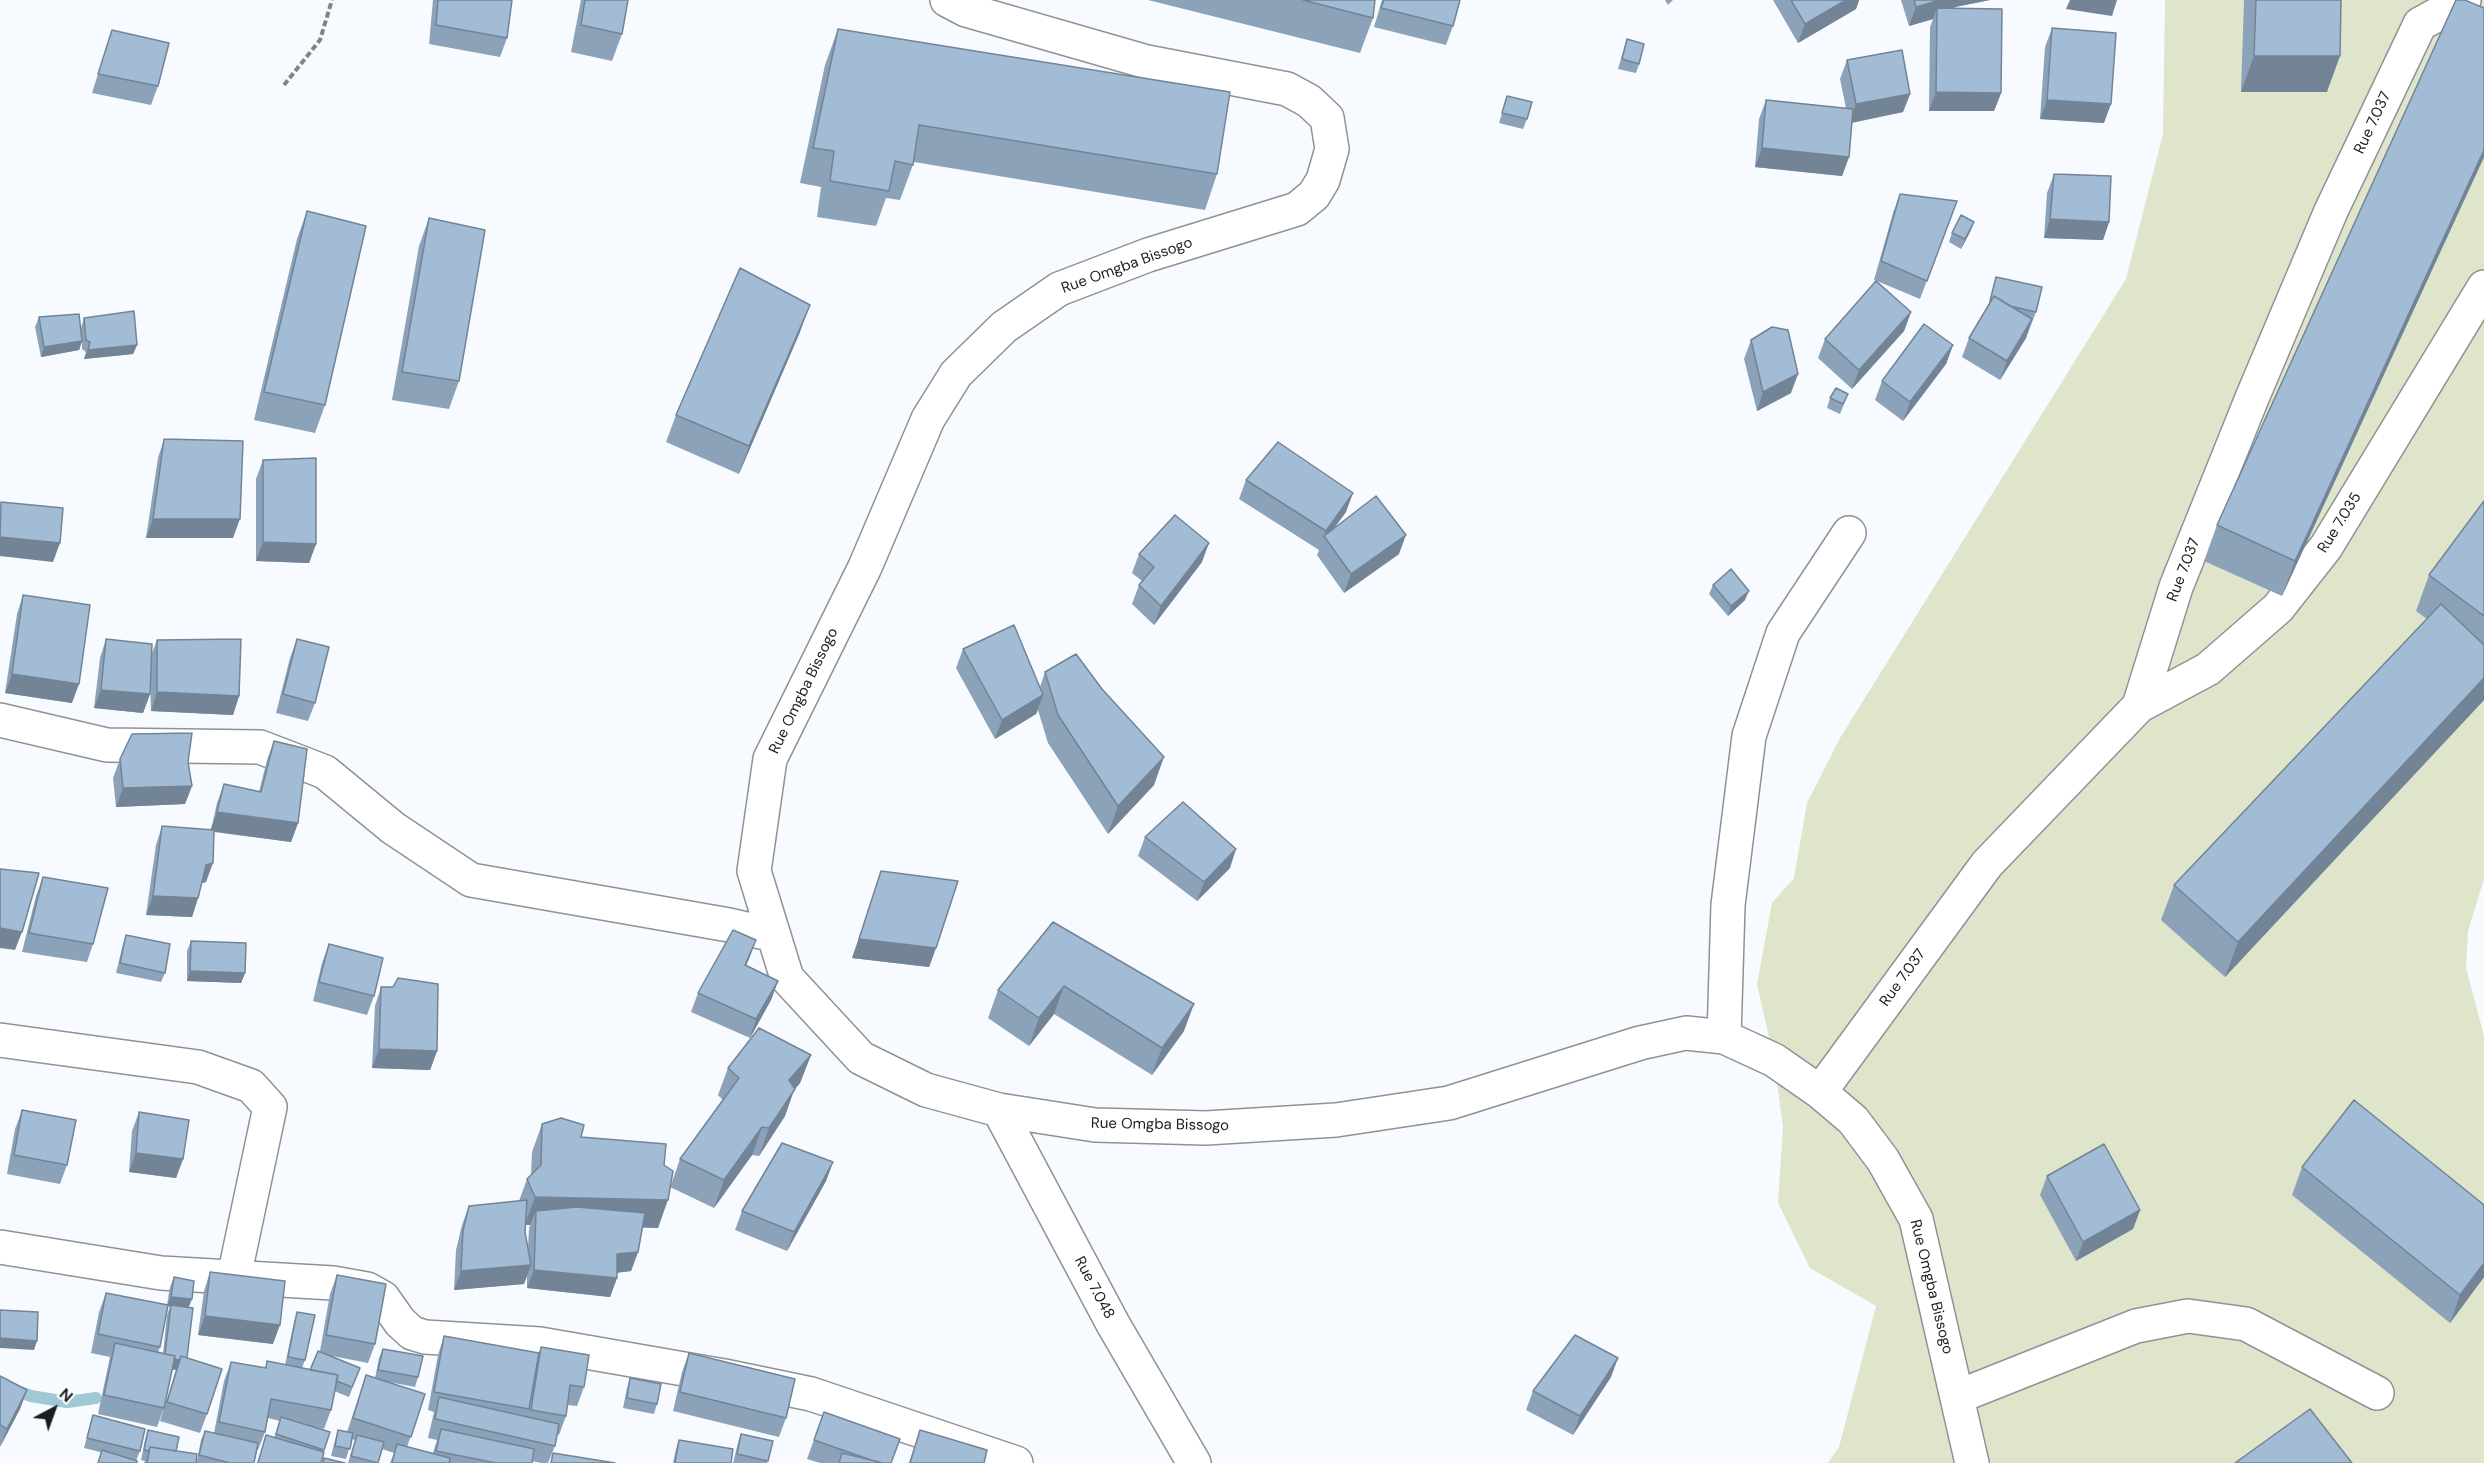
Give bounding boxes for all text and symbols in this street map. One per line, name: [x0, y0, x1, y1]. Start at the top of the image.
street label: Rue 7.037: [2351, 89, 2395, 157]
street label: Rue Omgba Bissogo: [1059, 234, 1195, 298]
street label: Rue 7.035: [2314, 489, 2366, 557]
street label: Rue 7.037: [2164, 536, 2204, 604]
street label: Rue Omgba Bissogo: [766, 625, 842, 757]
street label: Rue 7.037: [1876, 946, 1930, 1010]
street label: Rue Omgba Bissogo: [1091, 1115, 1229, 1135]
street label: Rue Omgba Bissogo: [1906, 1218, 1956, 1356]
street label: Rue 7.048: [1070, 1254, 1118, 1322]
north arrow: [24, 1379, 84, 1439]
text: N: [55, 1383, 77, 1407]

